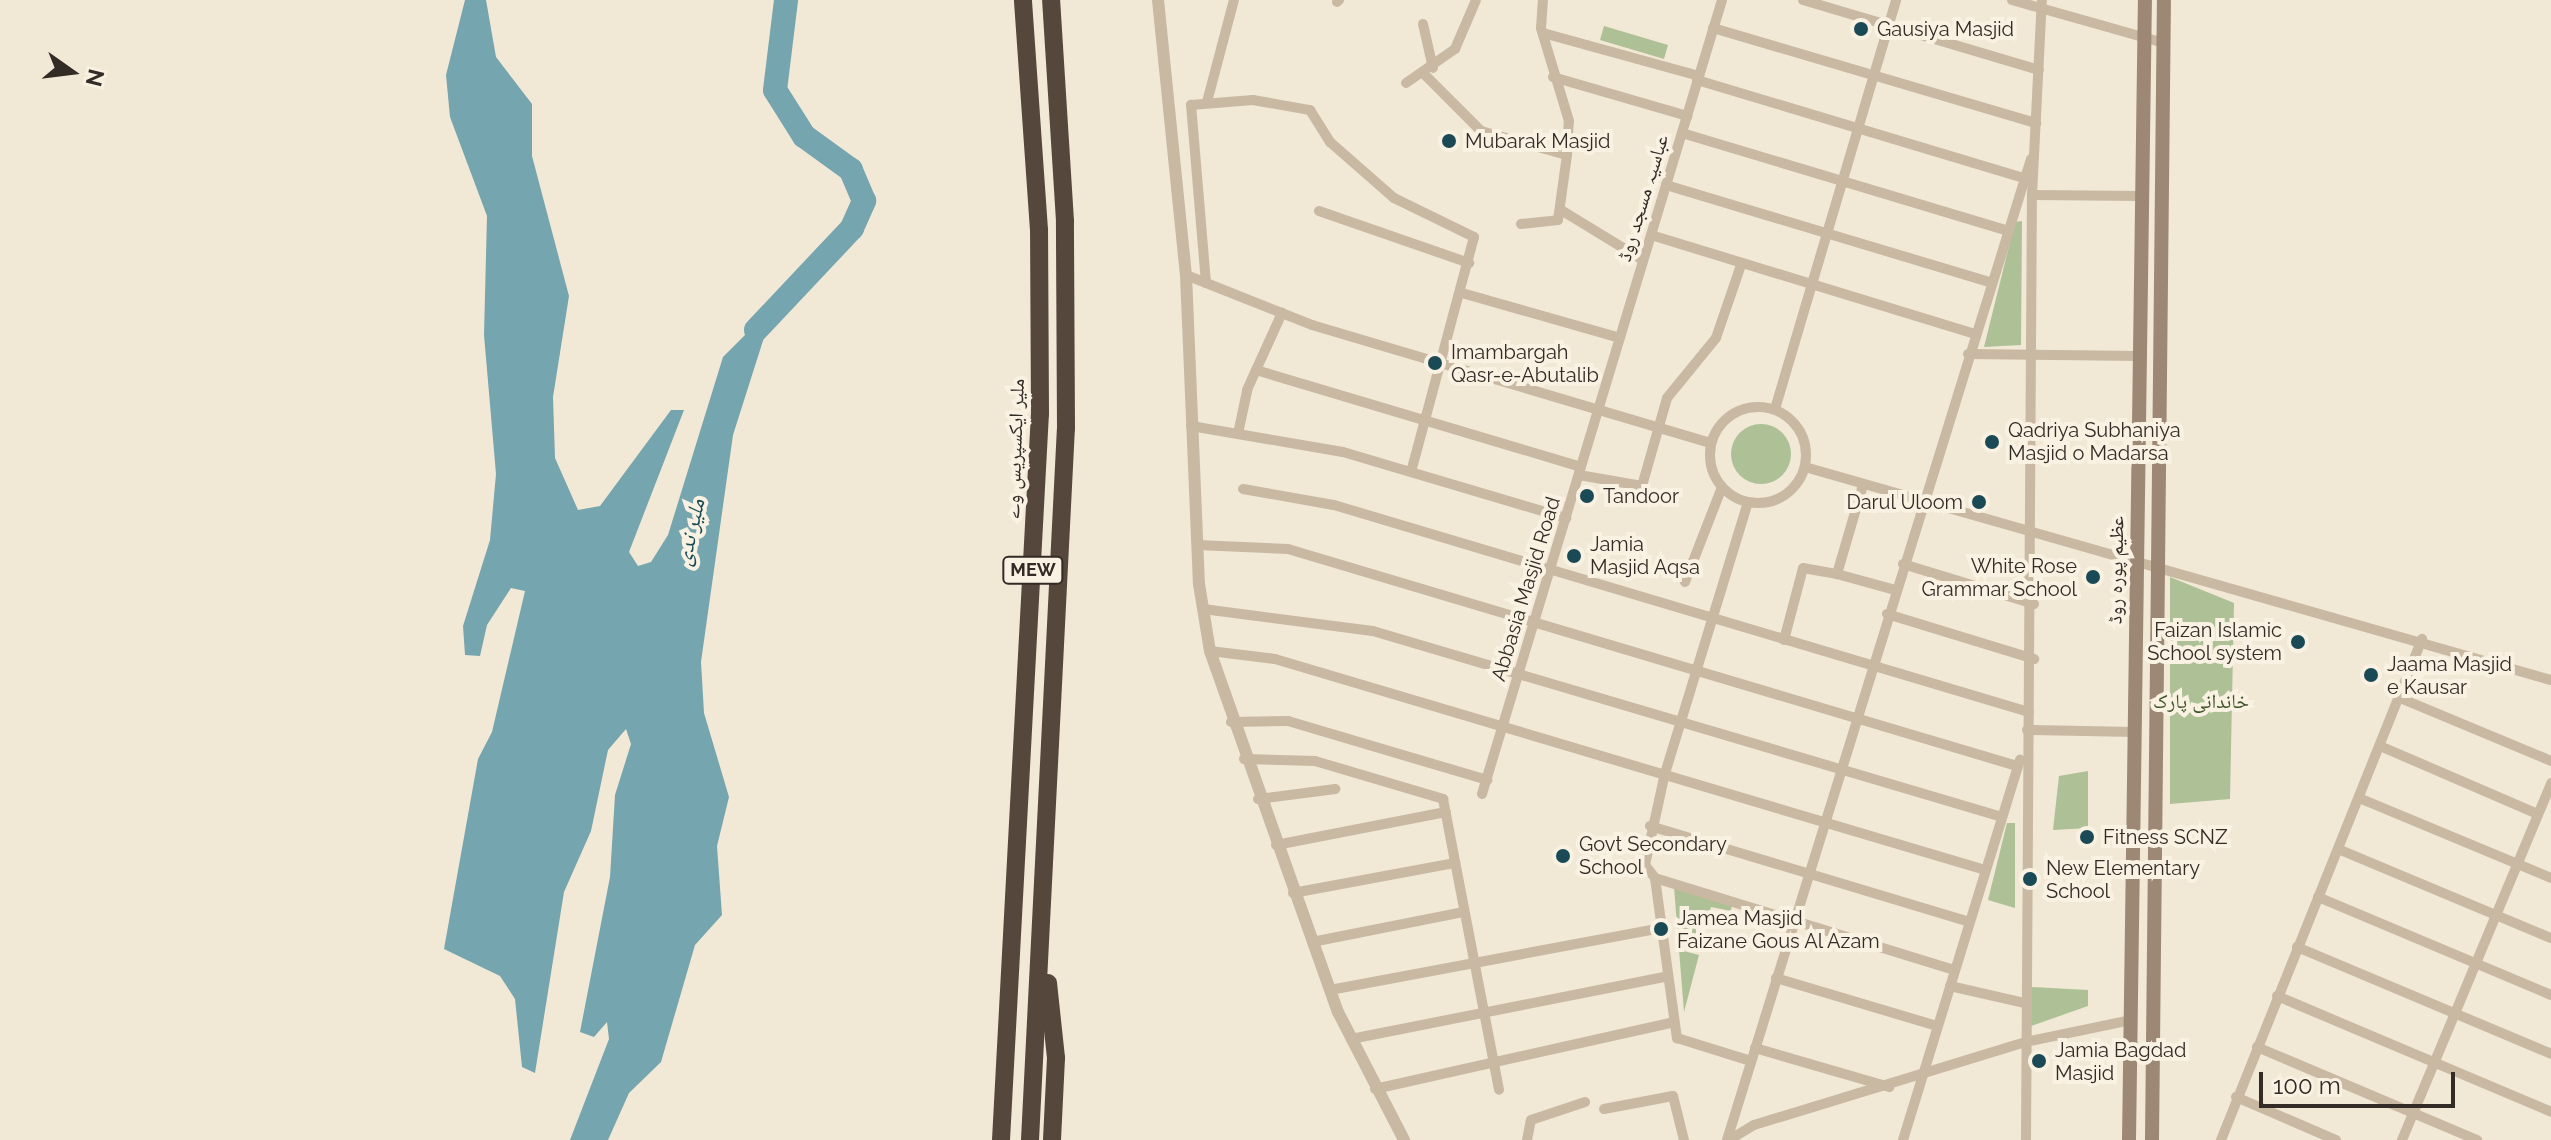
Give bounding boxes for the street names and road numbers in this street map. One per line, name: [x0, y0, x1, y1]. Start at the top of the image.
street label: عباسیہ مسجد روڈ: [1612, 132, 1674, 264]
street label: ملیر ایکسپریس وے: [1001, 378, 1029, 520]
street label: Abbasia Masjid Road: [1487, 494, 1565, 684]
street label: عظیم پورہ روڈ: [2103, 516, 2129, 624]
road number: MEW: [1001, 556, 1065, 584]

